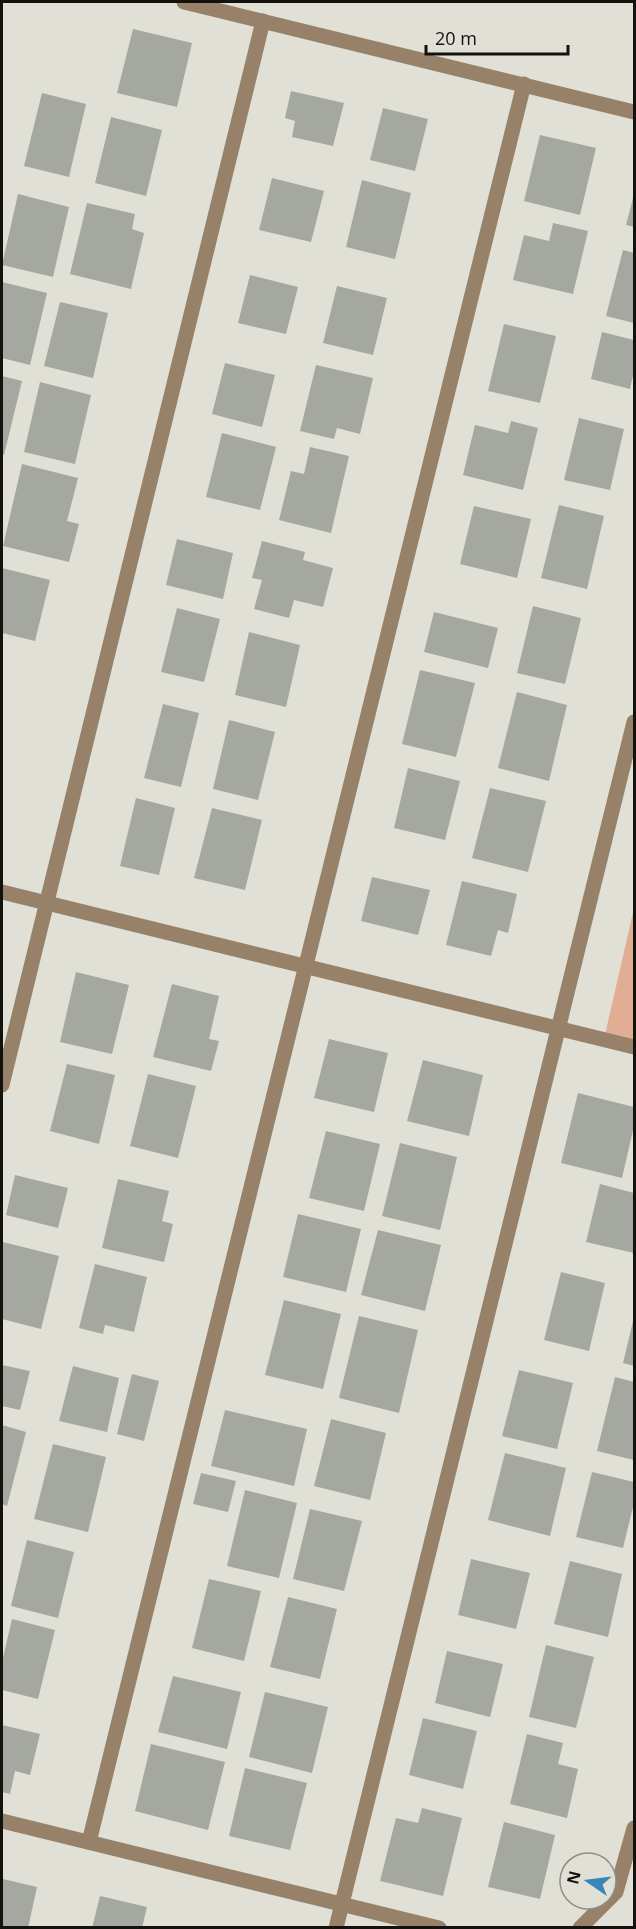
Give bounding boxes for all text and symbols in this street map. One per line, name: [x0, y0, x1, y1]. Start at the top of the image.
scale bar: [426, 18, 568, 56]
text: 20 m: [435, 26, 477, 50]
north arrow: [558, 1851, 618, 1911]
text: N: [561, 1868, 586, 1886]

